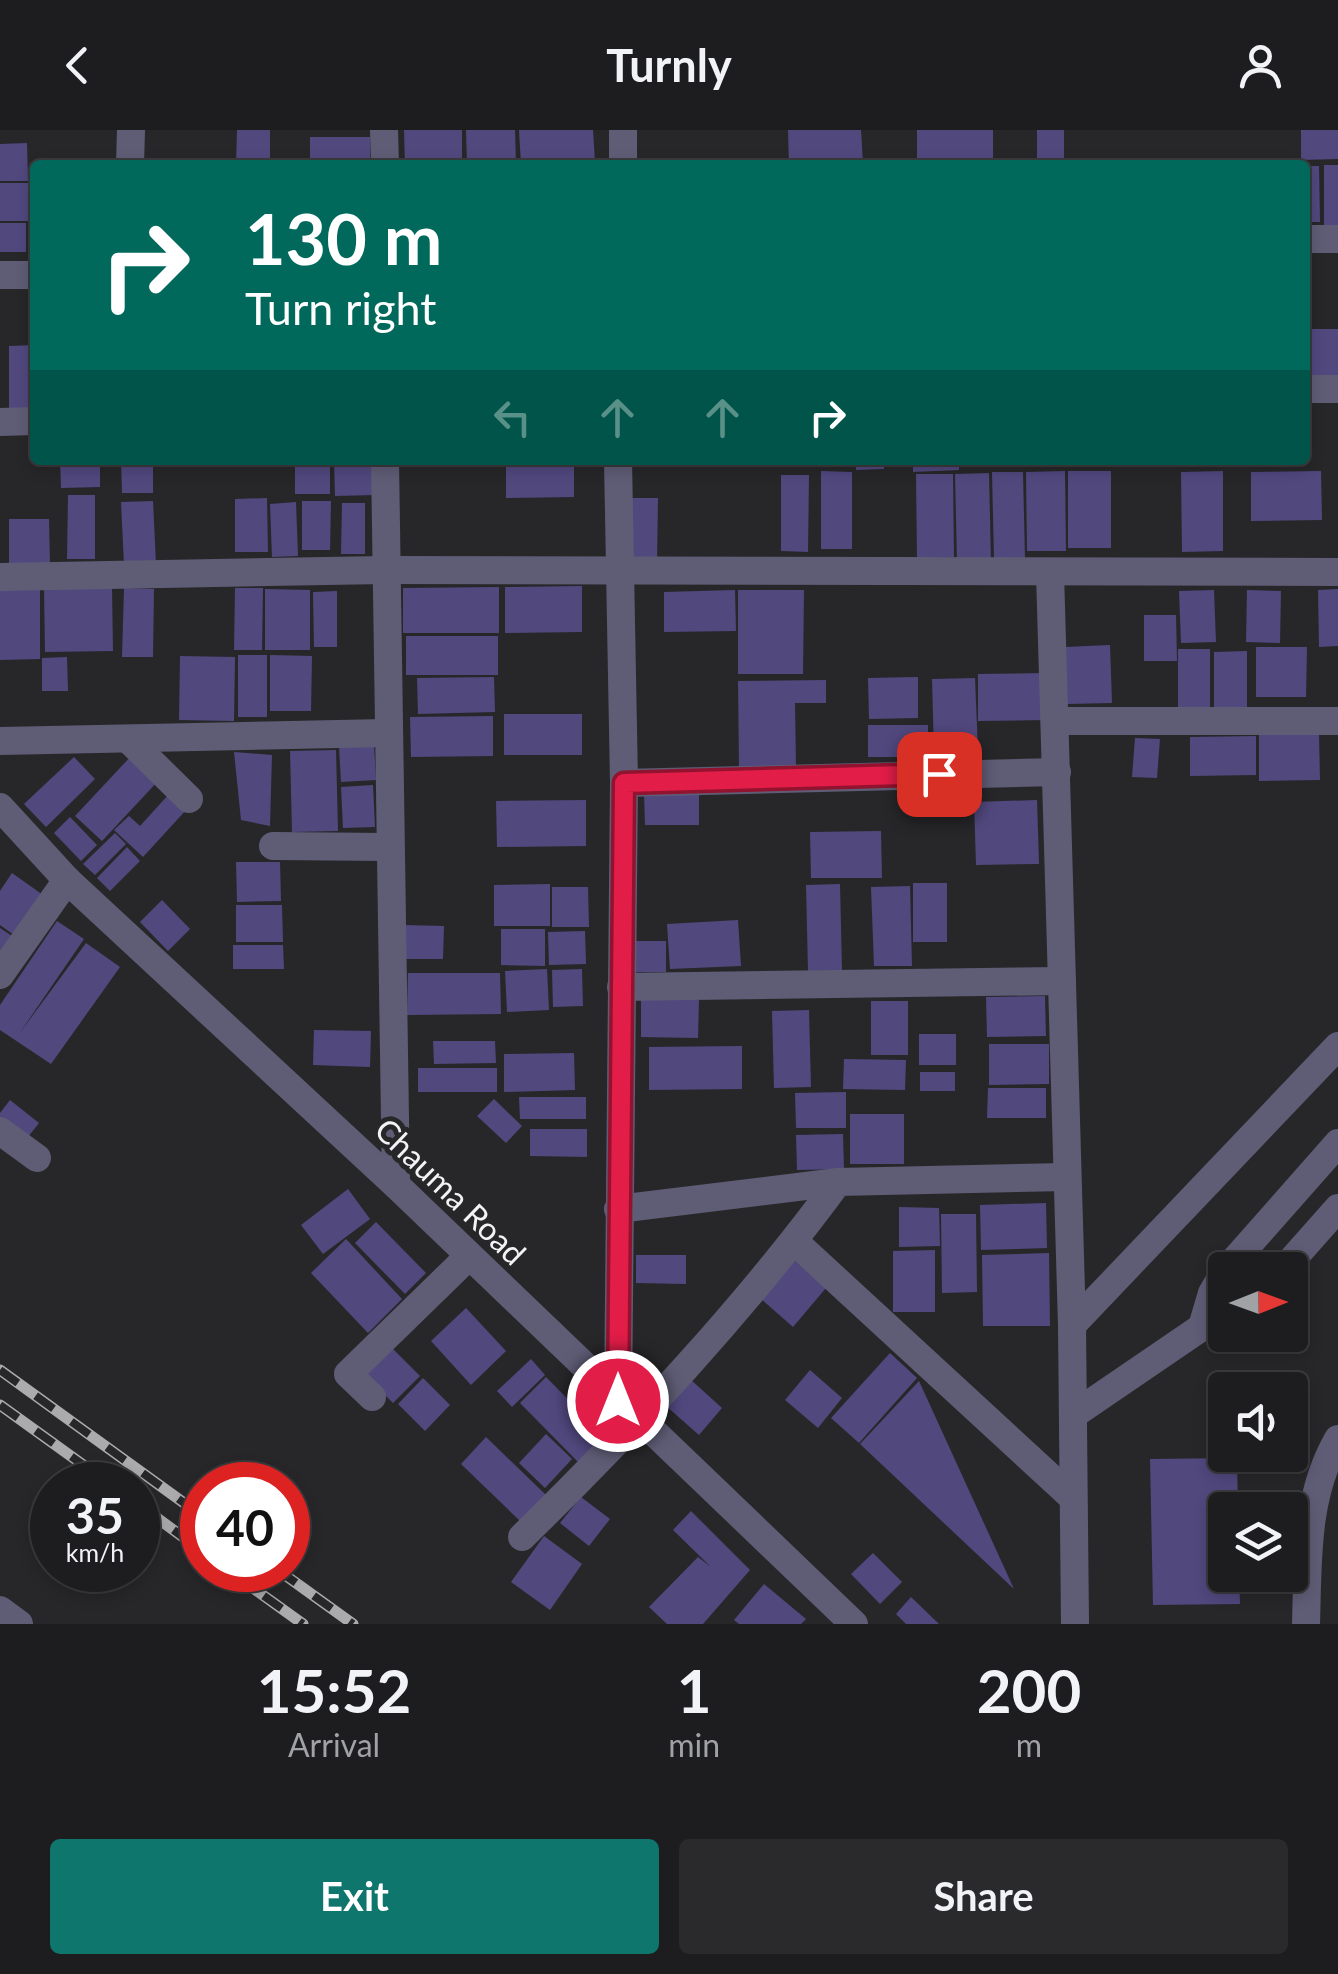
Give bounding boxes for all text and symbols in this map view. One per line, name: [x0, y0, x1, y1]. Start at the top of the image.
icon: back: [50, 38, 105, 93]
text: Turnly: [606, 38, 732, 92]
icon: person: [1233, 38, 1288, 93]
text: 130 m: [245, 196, 442, 280]
icon: right: [80, 200, 210, 330]
text: Turn right: [245, 281, 436, 335]
icon: left: [485, 390, 540, 445]
icon: ahead: [590, 390, 645, 445]
icon: ahead: [695, 390, 750, 445]
icon: right: [800, 390, 855, 445]
pin: [897, 732, 982, 817]
icon: arrive: [912, 747, 967, 802]
street label: Chauma Road: [368, 1109, 534, 1272]
north arrow: [1208, 1252, 1308, 1352]
map controls: [1208, 1252, 1308, 1592]
position arrow: [566, 1349, 670, 1453]
button: sound: [1208, 1372, 1308, 1472]
speed limit sign: 40: [180, 1462, 310, 1592]
text: 35: [66, 1485, 124, 1545]
button: layers: [1208, 1492, 1308, 1592]
text: km/h: [66, 1537, 124, 1567]
text: 15:52: [257, 1654, 411, 1726]
text: 1: [677, 1654, 712, 1726]
text: 200: [977, 1654, 1081, 1726]
text: Arrival: [288, 1725, 380, 1764]
text: min: [668, 1725, 720, 1764]
text: m: [1016, 1725, 1042, 1764]
button: Exit: [50, 1839, 659, 1954]
button: Share: [679, 1839, 1288, 1954]

